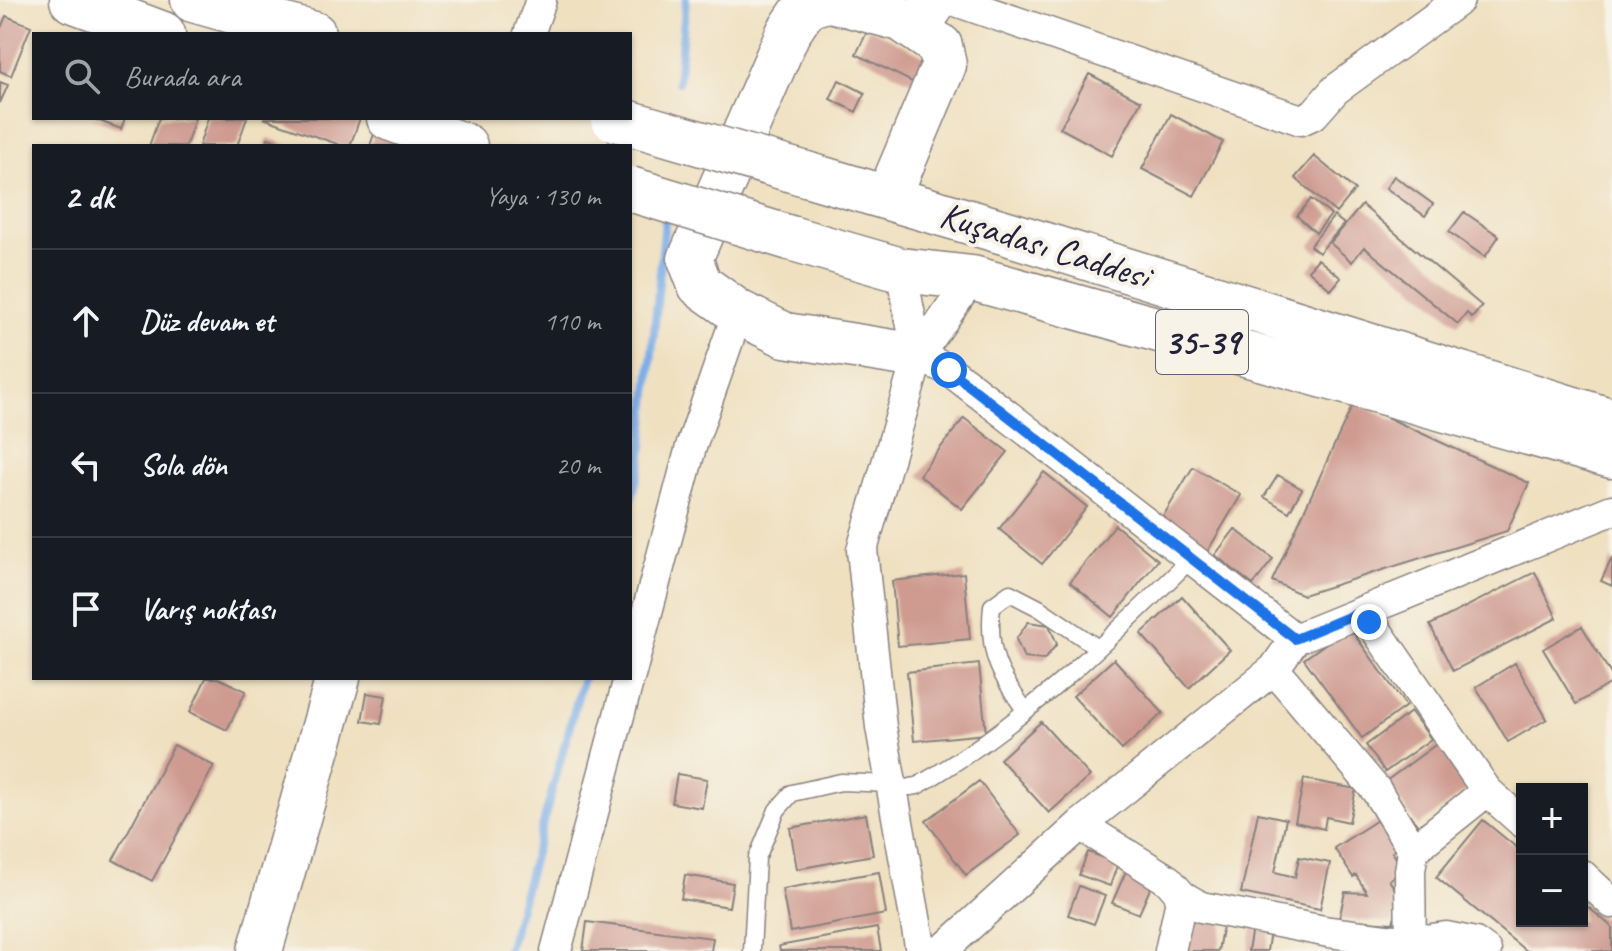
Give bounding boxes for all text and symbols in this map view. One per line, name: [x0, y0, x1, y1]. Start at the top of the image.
search box: [32, 32, 632, 120]
icon: search: [60, 54, 104, 98]
text: Burada ara: [124, 57, 241, 95]
text: 2 dk: [64, 175, 114, 218]
text: Yaya · 130 m: [485, 180, 600, 213]
street label: Kuşadası Caddesi: [935, 191, 1160, 301]
icon: ahead: [64, 299, 108, 343]
text: Düz devam et: [140, 302, 274, 340]
text: 110 m: [544, 305, 600, 338]
road number: 35-39: [1156, 310, 1248, 374]
route start: [931, 352, 967, 388]
icon: left: [64, 443, 108, 487]
text: Sola dön: [140, 446, 227, 484]
text: 20 m: [556, 449, 600, 482]
icon: arrive: [64, 587, 108, 631]
text: Varış noktası: [140, 590, 275, 628]
route end: [1351, 604, 1387, 640]
map controls: [1516, 783, 1588, 927]
button: +: [1516, 783, 1588, 855]
button: −: [1516, 855, 1588, 927]

